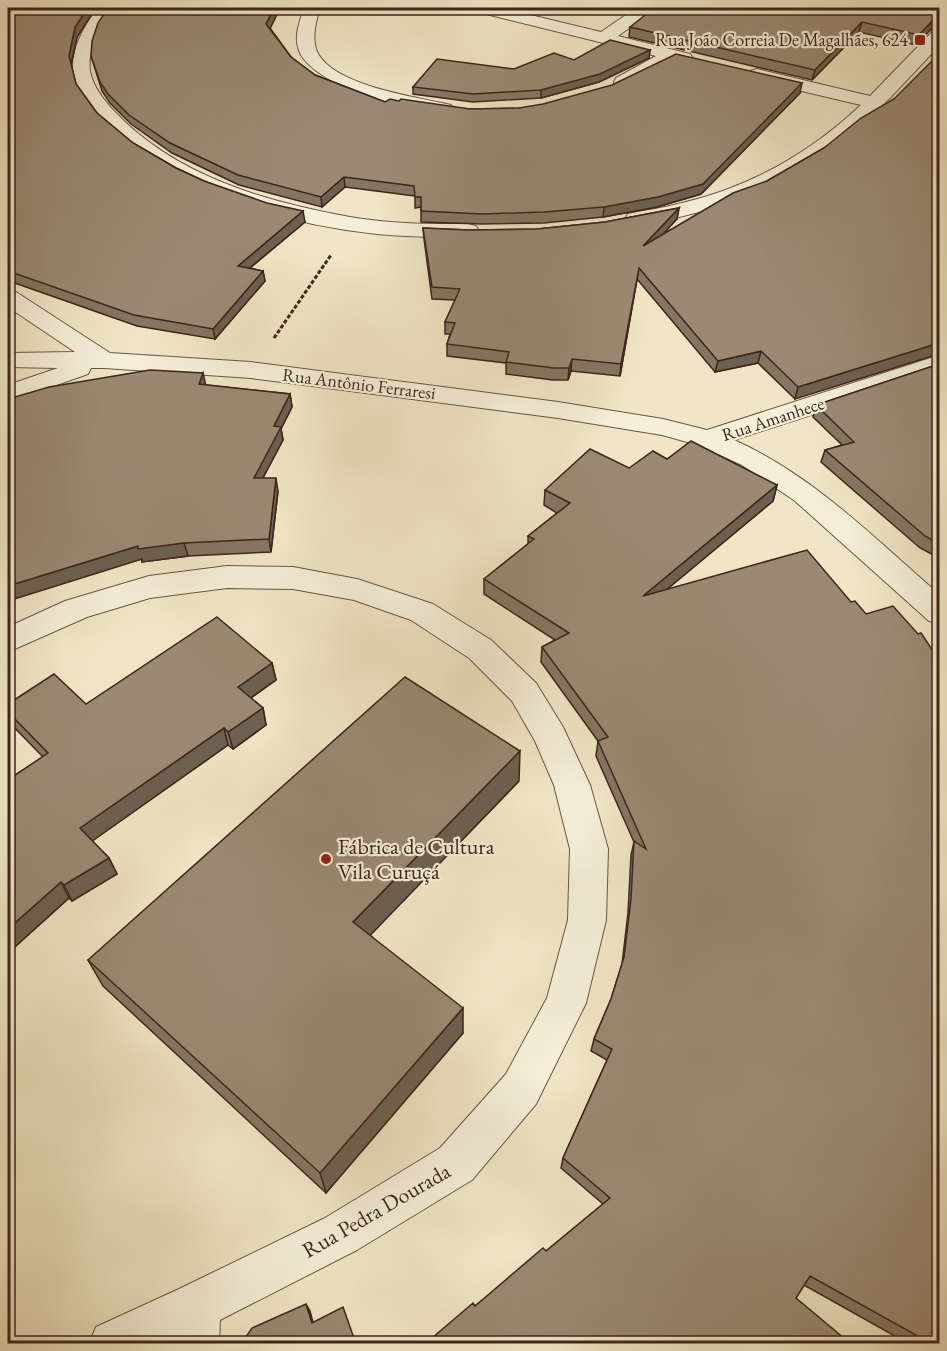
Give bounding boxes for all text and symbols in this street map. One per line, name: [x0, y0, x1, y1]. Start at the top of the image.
place label: Rua João Correia De Magalhães, 624: [655, 28, 908, 51]
marker: Rua João Correia De Magalhães, 624: [913, 33, 927, 47]
street label: Rua Antônio Ferraresi: [281, 363, 438, 404]
street label: Rua Amanhece: [719, 391, 827, 446]
place label: Fábrica de Cultura Vila Curuçá: [338, 832, 495, 886]
marker: Fábrica de Cultura Vila Curuçá: [319, 852, 333, 866]
street label: Rua Pedra Dourada: [297, 1156, 456, 1265]

